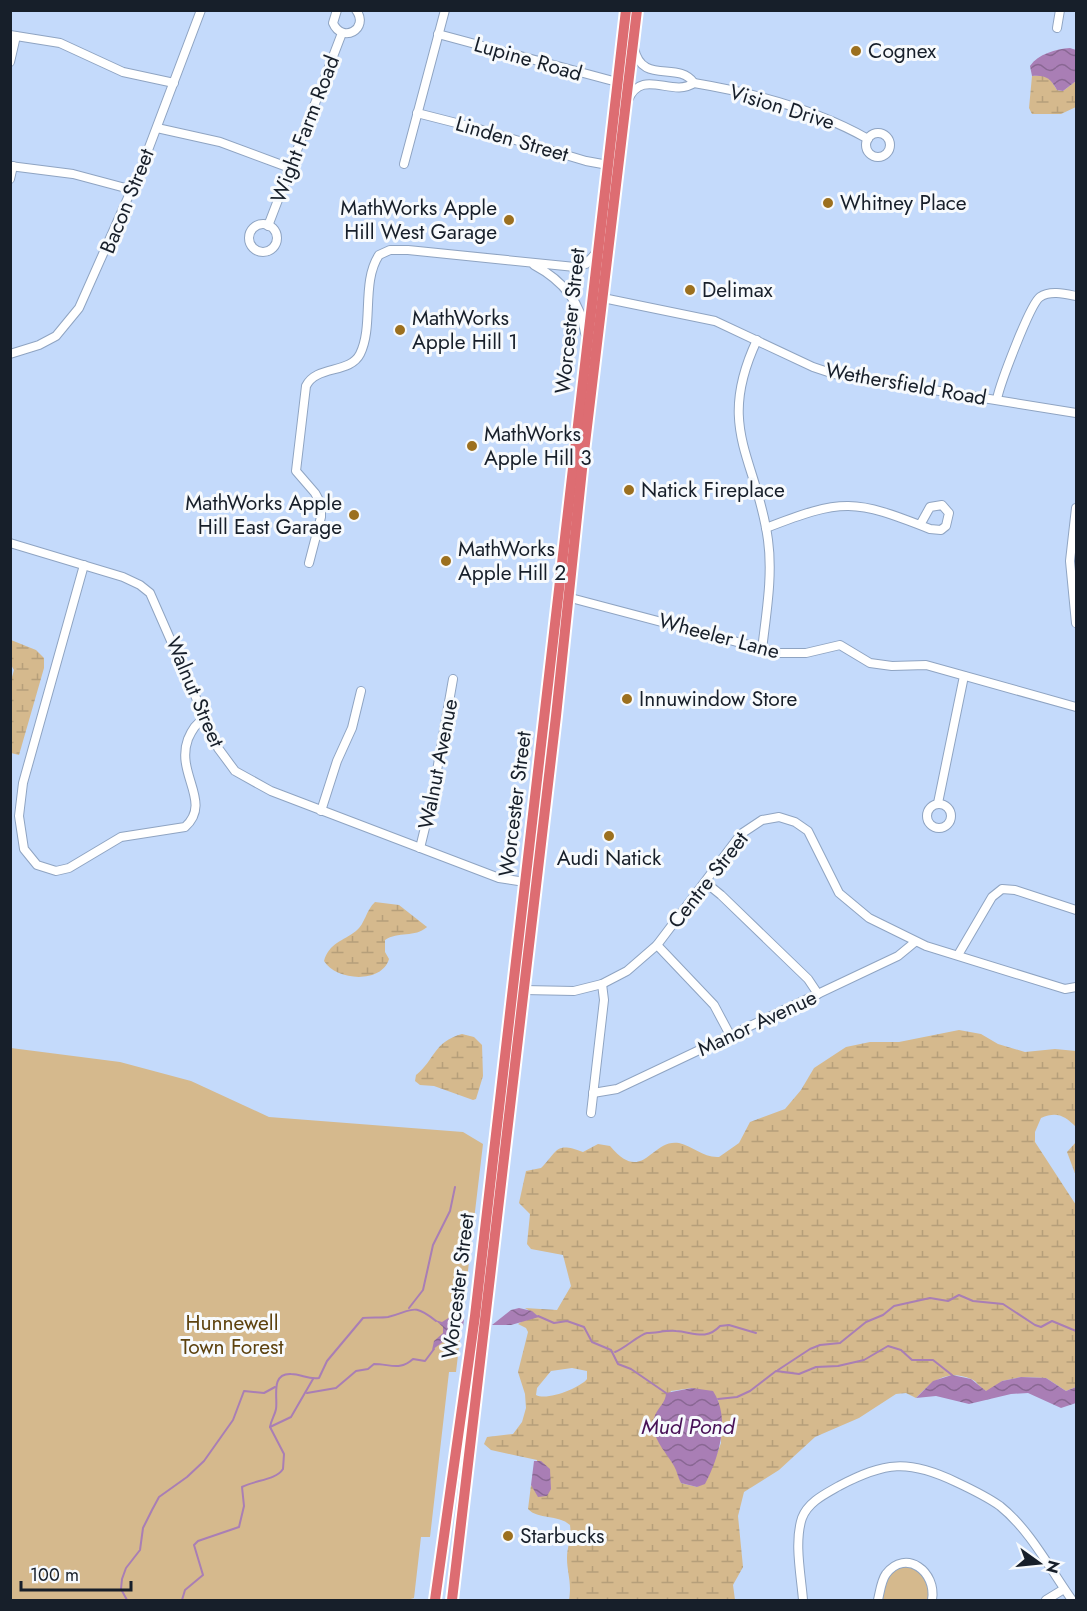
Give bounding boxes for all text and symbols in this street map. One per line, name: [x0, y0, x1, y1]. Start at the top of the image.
street label: Lupine Road: [471, 29, 585, 89]
place label: Cognex: [868, 36, 936, 66]
marker: Cognex: [849, 44, 863, 58]
street label: Wight Farm Road: [263, 51, 347, 207]
street label: Vision Drive: [726, 77, 839, 137]
street label: Linden Street: [452, 109, 572, 169]
street label: Bacon Street: [92, 144, 162, 258]
place label: Whitney Place: [840, 188, 967, 218]
place label: MathWorks Apple Hill West Garage: [340, 193, 497, 247]
marker: Whitney Place: [821, 196, 835, 210]
marker: MathWorks Apple Hill West Garage: [502, 213, 516, 227]
street label: Worcester Street: [547, 247, 593, 395]
place label: Delimax: [702, 275, 773, 305]
marker: Delimax: [683, 283, 697, 297]
place label: MathWorks Apple Hill 1: [412, 303, 518, 357]
marker: MathWorks Apple Hill 1: [393, 323, 407, 337]
street label: Wethersfield Road: [823, 355, 989, 413]
place label: MathWorks Apple Hill 3: [484, 419, 592, 473]
marker: MathWorks Apple Hill 3: [465, 439, 479, 453]
place label: Natick Fireplace: [641, 475, 785, 505]
marker: Natick Fireplace: [622, 483, 636, 497]
place label: MathWorks Apple Hill East Garage: [185, 488, 342, 542]
marker: MathWorks Apple Hill East Garage: [347, 508, 361, 522]
place label: MathWorks Apple Hill 2: [458, 534, 566, 588]
marker: MathWorks Apple Hill 2: [439, 554, 453, 568]
street label: Wheeler Lane: [655, 605, 783, 667]
street label: Walnut Street: [158, 632, 232, 752]
place label: Innuwindow Store: [639, 684, 798, 714]
marker: Innuwindow Store: [620, 692, 634, 706]
street label: Walnut Avenue: [411, 696, 465, 832]
street label: Worcester Street: [491, 730, 539, 878]
street label: Centre Street: [661, 825, 755, 935]
marker: Audi Natick: [602, 829, 616, 843]
place label: Audi Natick: [557, 843, 662, 873]
street label: Manor Avenue: [692, 982, 822, 1064]
street label: Worcester Street: [434, 1212, 482, 1360]
park label: Hunnewell Town Forest: [181, 1308, 283, 1362]
water label: Mud Pond: [641, 1410, 737, 1442]
place label: Starbucks: [520, 1521, 605, 1551]
marker: Starbucks: [501, 1529, 515, 1543]
north arrow: [1009, 1533, 1069, 1593]
scale bar: [21, 1554, 130, 1592]
text: N: [1040, 1558, 1066, 1576]
text: 100 m: [30, 1562, 79, 1588]

